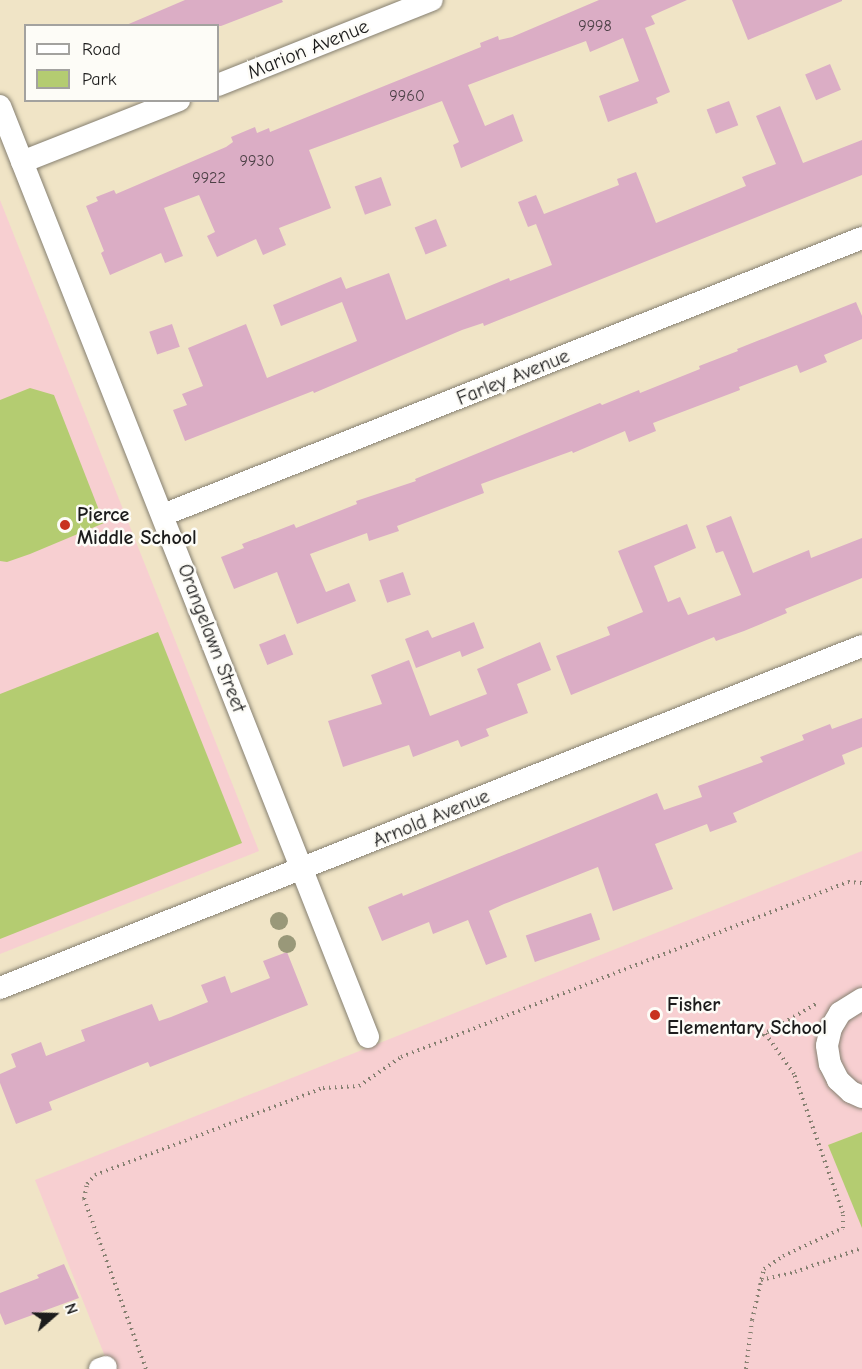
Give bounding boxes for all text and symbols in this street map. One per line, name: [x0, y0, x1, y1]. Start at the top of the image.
street label: Marion Avenue: [244, 14, 372, 84]
house number: 9998: [578, 16, 612, 36]
legend: [24, 24, 219, 102]
text: Road: [82, 39, 121, 60]
text: Park: [82, 69, 116, 90]
house number: 9960: [389, 86, 425, 106]
house number: 9930: [240, 151, 274, 171]
house number: 9922: [192, 168, 226, 188]
street label: Farley Avenue: [453, 343, 573, 411]
place label: Pierce Middle School: [77, 502, 197, 549]
marker: Pierce Middle School: [58, 518, 72, 532]
street label: Orangelawn Street: [173, 560, 251, 716]
street label: Arnold Avenue: [369, 784, 493, 852]
place label: Fisher Elementary School: [667, 992, 827, 1039]
marker: Fisher Elementary School: [648, 1008, 662, 1022]
north arrow: [24, 1285, 84, 1345]
text: N: [61, 1301, 81, 1317]

